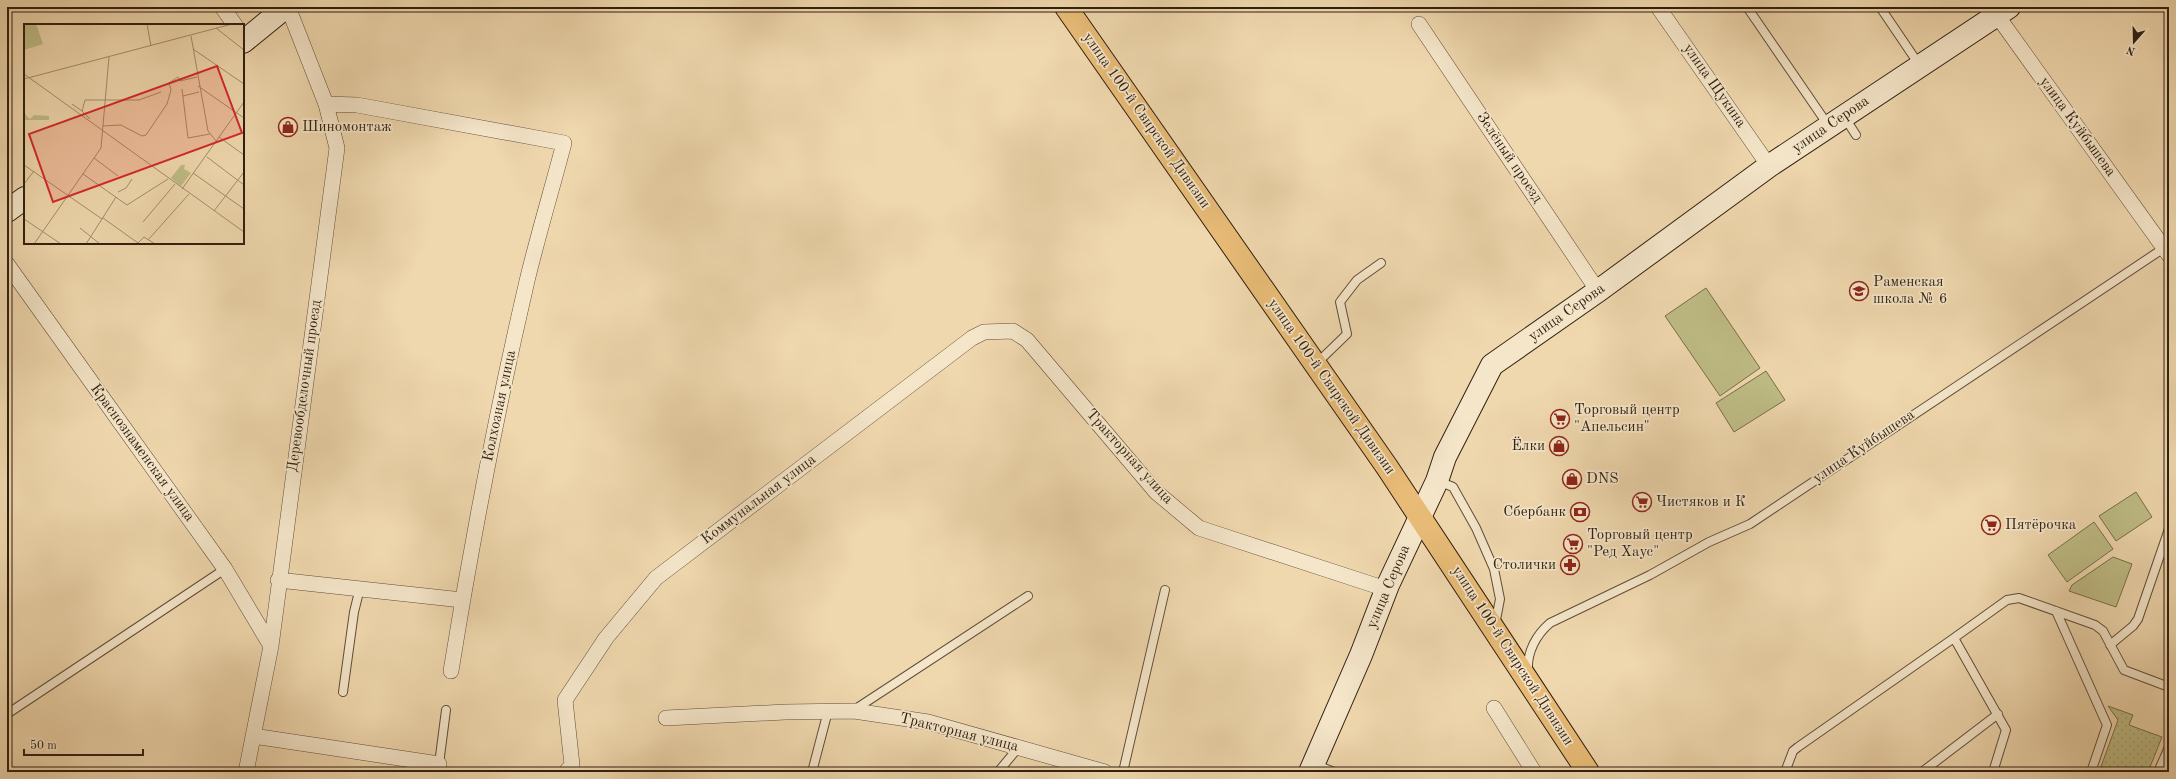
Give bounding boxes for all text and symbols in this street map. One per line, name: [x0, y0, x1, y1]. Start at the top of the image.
north arrow: [2114, 22, 2154, 62]
inset map: [24, 24, 244, 244]
street label: улица 100-й Свирской Дивизии: [1080, 31, 1212, 211]
street label: улица Щукина: [1680, 41, 1749, 131]
text: N: [2125, 43, 2137, 57]
street label: улица Куйбышева: [2036, 74, 2118, 180]
street label: улица Серова: [1790, 93, 1873, 156]
street label: Зелёный проезд: [1473, 110, 1545, 206]
shop icon: Шиномонтаж: [277, 116, 299, 138]
place label: Шиномонтаж: [302, 120, 392, 135]
place label: Раменская школа № 6: [1873, 275, 1948, 307]
school or university icon: Раменская школа № 6: [1848, 280, 1870, 302]
street label: улица Серова: [1526, 281, 1608, 345]
street label: улица 100-й Свирской Дивизии: [1265, 297, 1397, 477]
street label: Деревообделочный проезд: [285, 298, 325, 473]
street label: Колхозная улица: [481, 348, 519, 463]
street label: Краснознаменская улица: [87, 381, 197, 525]
place label: Торговый центр "Апельсин": [1574, 403, 1680, 435]
street label: Тракторная улица: [1083, 407, 1176, 508]
street label: улица Куйбышева: [1810, 407, 1918, 486]
supermarket icon: Торговый центр "Апельсин": [1549, 408, 1571, 430]
shop icon: Ёлки: [1548, 435, 1570, 457]
place label: Ёлки: [1511, 436, 1545, 454]
street label: Коммунальная улица: [699, 452, 819, 548]
shop icon: DNS: [1561, 468, 1583, 490]
place label: DNS: [1586, 472, 1619, 487]
supermarket icon: Чистяков и К: [1631, 491, 1653, 513]
place label: Чистяков и К: [1656, 495, 1746, 510]
bank icon: Сбербанк: [1569, 501, 1591, 523]
place label: Сбербанк: [1503, 505, 1566, 520]
supermarket icon: Пятёрочка: [1980, 514, 2002, 536]
place label: Пятёрочка: [2005, 518, 2077, 533]
place label: Торговый центр "Ред Хаус": [1587, 528, 1693, 560]
supermarket icon: Торговый центр "Ред Хаус": [1562, 533, 1584, 555]
street label: улица Серова: [1365, 542, 1414, 631]
pharmacy icon: Столички: [1559, 554, 1581, 576]
place label: Столички: [1493, 558, 1556, 573]
street label: улица 100-й Свирской Дивизии: [1448, 564, 1576, 748]
street label: Тракторная улица: [898, 711, 1020, 755]
scale bar: [24, 731, 143, 757]
text: 50 m: [30, 739, 57, 752]

